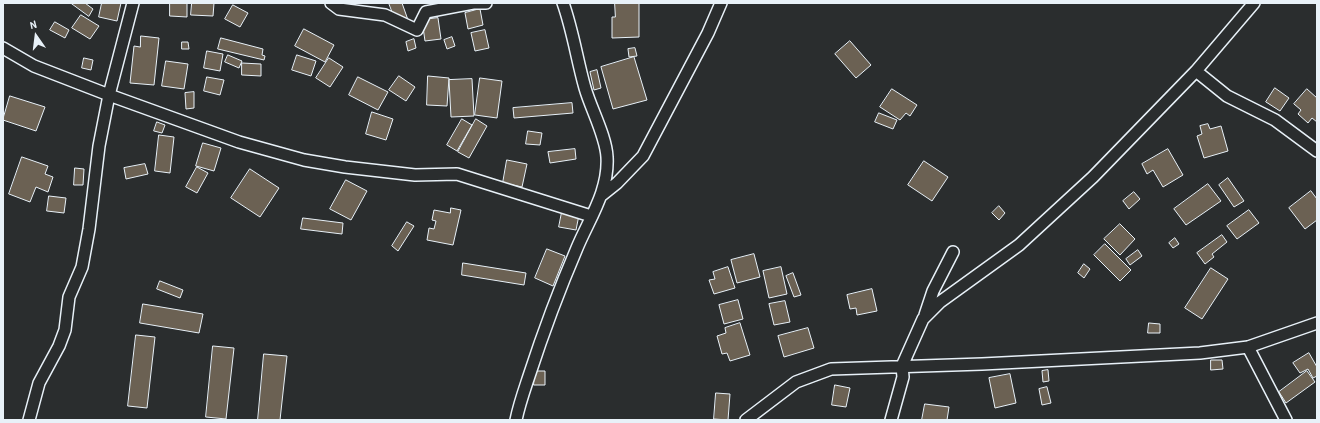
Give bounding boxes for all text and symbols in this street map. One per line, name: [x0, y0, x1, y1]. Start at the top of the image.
north arrow: [16, 16, 56, 56]
text: N: [29, 17, 38, 32]

